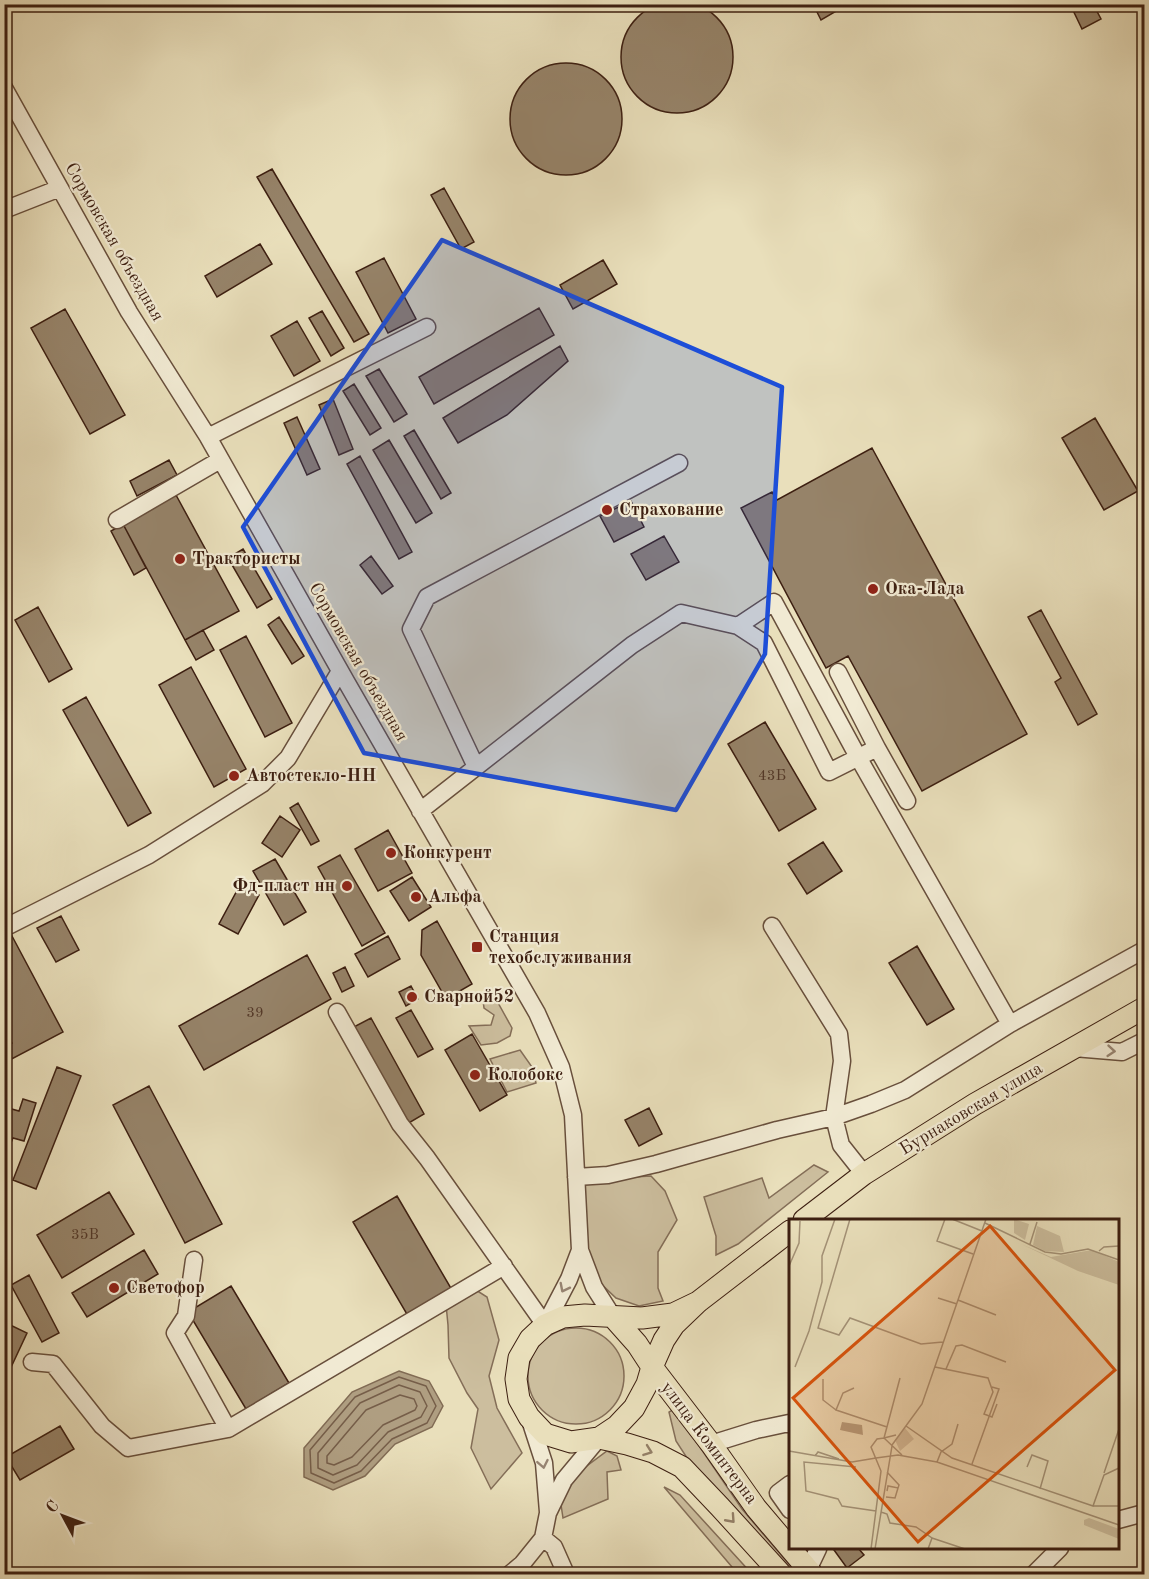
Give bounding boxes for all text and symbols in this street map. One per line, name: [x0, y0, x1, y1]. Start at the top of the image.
street label: Сормовская объездная: [61, 160, 167, 324]
place label: Страхование: [619, 501, 724, 519]
marker: Страхование: [600, 503, 614, 517]
place label: Трактористы: [192, 550, 301, 568]
marker: Трактористы: [173, 552, 187, 566]
street label: Сормовская объездная: [305, 580, 411, 744]
place label: Ока-Лада: [885, 580, 965, 598]
marker: Ока-Лада: [866, 582, 880, 596]
place label: Автостекло-НН: [246, 767, 376, 785]
marker: Автостекло-НН: [227, 769, 241, 783]
house number: 43Б: [758, 769, 786, 784]
place label: Конкурент: [403, 844, 492, 862]
marker: Конкурент: [384, 846, 398, 860]
place label: Фд-пласт нн: [232, 877, 335, 895]
marker: Фд-пласт нн: [340, 879, 354, 893]
place label: Альфа: [428, 888, 482, 907]
marker: Альфа: [409, 890, 423, 904]
place label: Станция техобслуживания: [489, 928, 632, 967]
marker: Станция техобслуживания: [470, 940, 484, 954]
place label: Сварной52: [424, 988, 514, 1006]
marker: Сварной52: [405, 990, 419, 1004]
house number: 39: [246, 1006, 264, 1021]
one-way arrow: [1106, 1044, 1115, 1057]
street label: Бурнаковская улица: [896, 1059, 1046, 1159]
place label: Колобокс: [487, 1066, 563, 1084]
marker: Колобокс: [468, 1068, 482, 1082]
inset map: [789, 1219, 1119, 1549]
house number: 35В: [71, 1228, 99, 1243]
place label: Светофор: [126, 1279, 205, 1298]
marker: Светофор: [107, 1281, 121, 1295]
one-way arrow: [560, 1282, 571, 1293]
street label: улица Коминтерна: [657, 1379, 761, 1508]
one-way arrow: [642, 1443, 653, 1456]
one-way arrow: [536, 1459, 549, 1469]
north arrow: [33, 1486, 93, 1546]
text: С: [44, 1498, 63, 1517]
one-way arrow: [724, 1512, 735, 1523]

